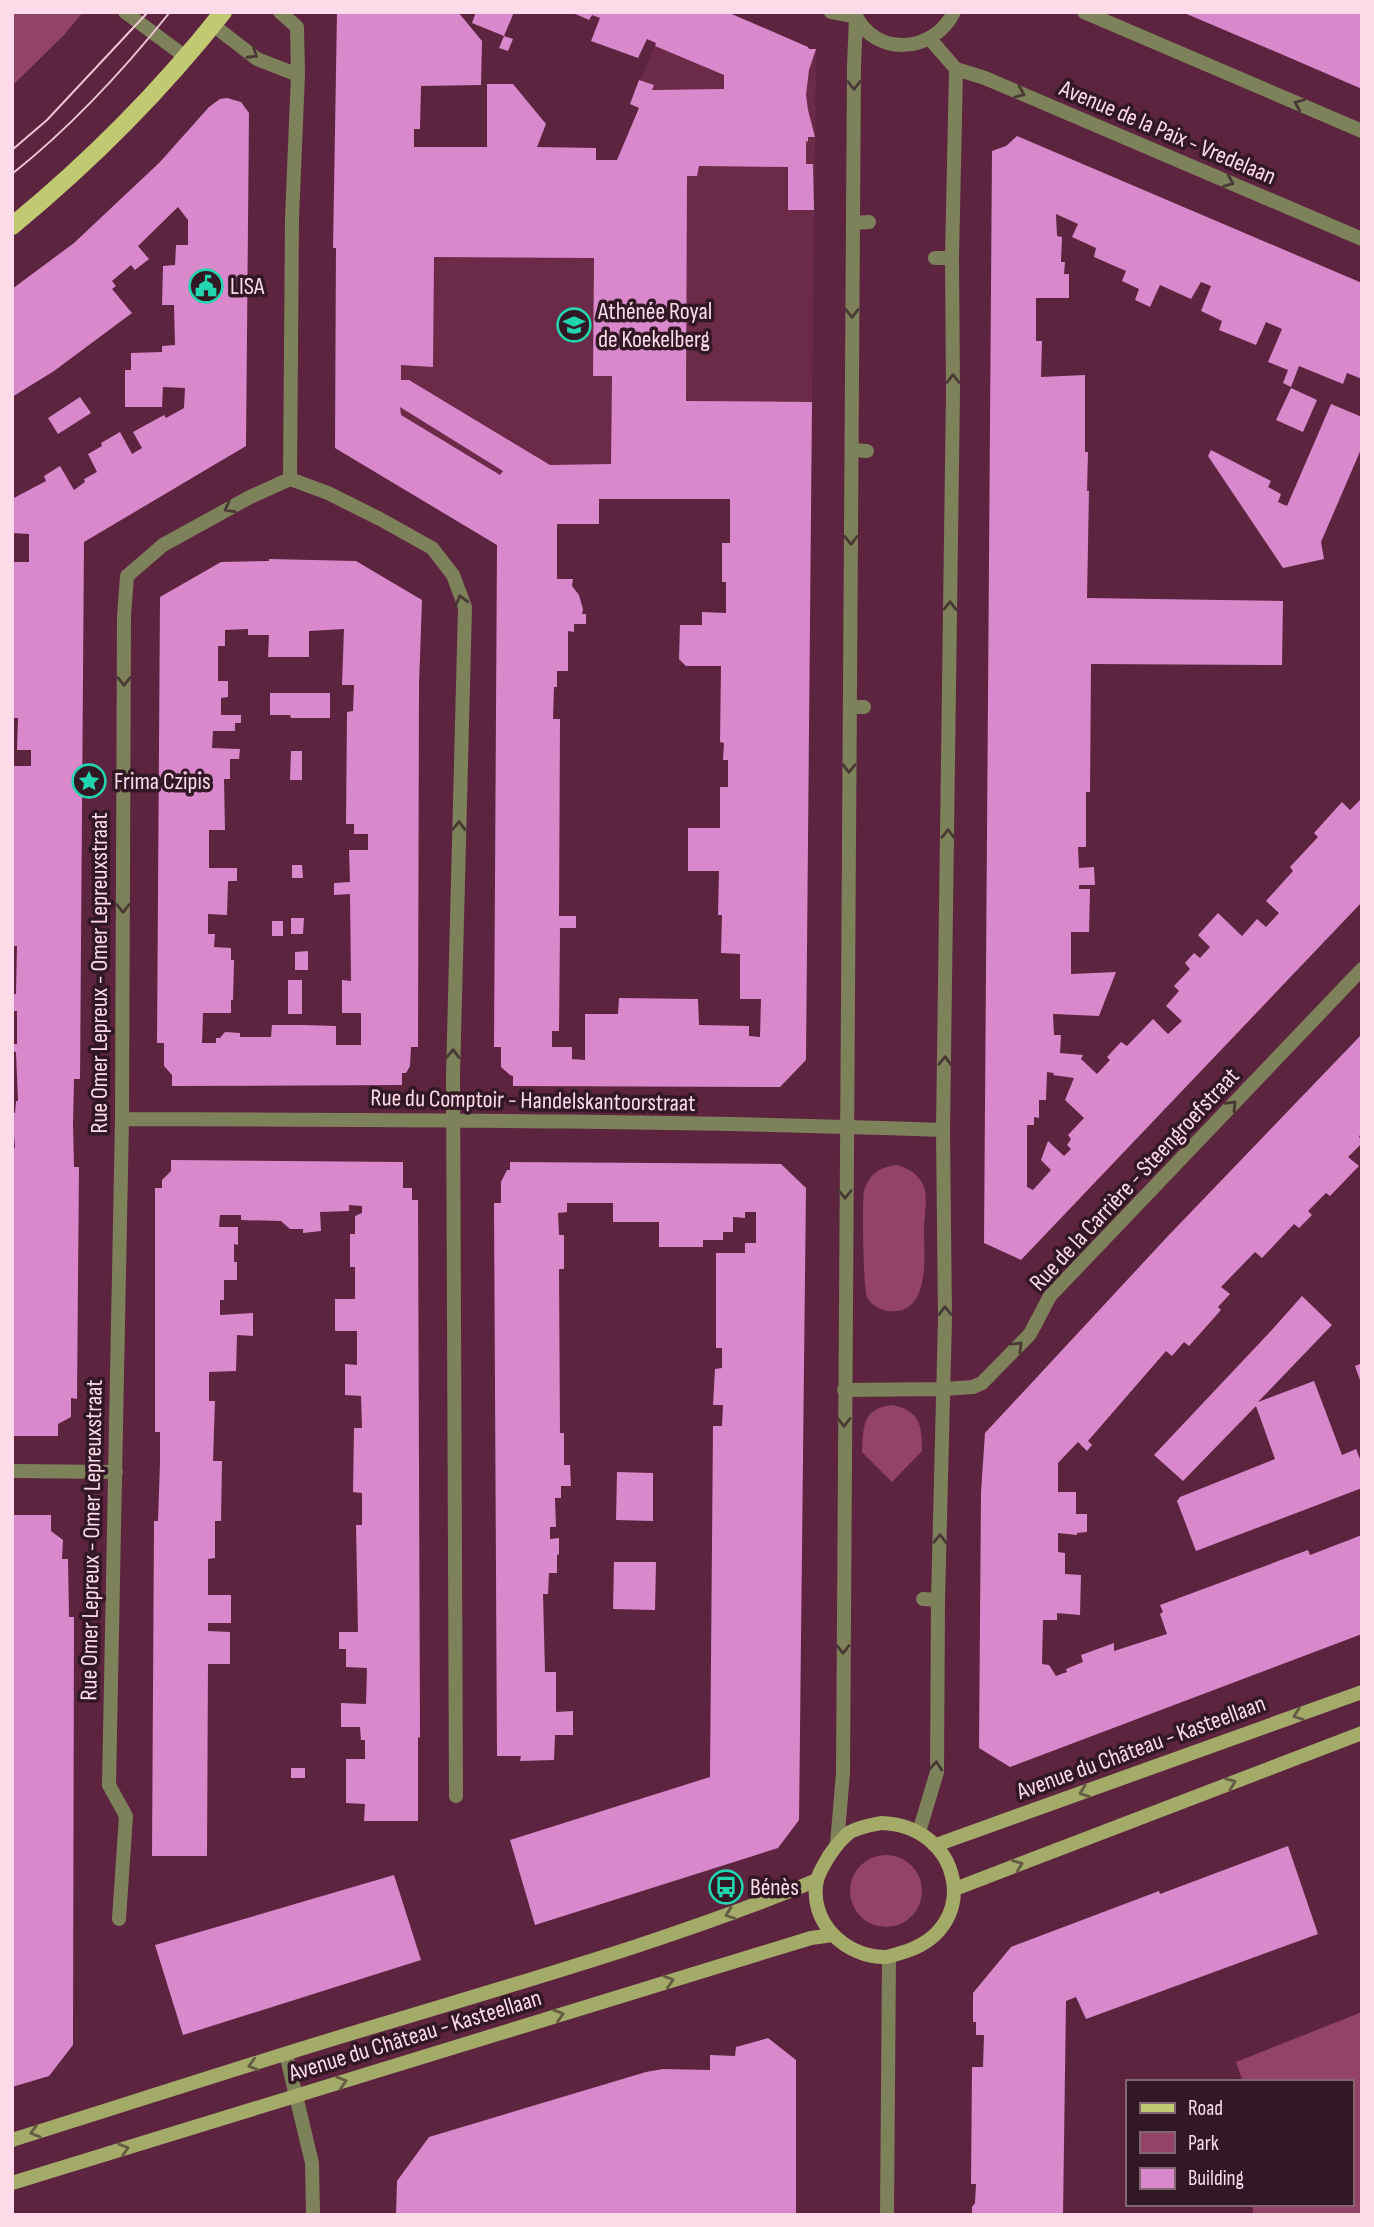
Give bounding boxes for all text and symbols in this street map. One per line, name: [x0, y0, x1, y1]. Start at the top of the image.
one-way arrow: [245, 46, 258, 59]
street label: Avenue de la Paix - Vredelaan: [1054, 73, 1280, 191]
one-way arrow: [846, 81, 862, 91]
one-way arrow: [1013, 85, 1025, 99]
one-way arrow: [1294, 99, 1306, 113]
one-way arrow: [1223, 174, 1235, 188]
public building icon: LISA: [187, 267, 225, 305]
place label: LISA: [230, 272, 265, 301]
place label: Athénée Royal de Koekelberg: [597, 297, 712, 354]
school or university icon: Athénée Royal de Koekelberg: [555, 306, 593, 344]
one-way arrow: [844, 308, 860, 319]
one-way arrow: [945, 373, 961, 384]
one-way arrow: [224, 500, 236, 514]
one-way arrow: [843, 536, 859, 546]
one-way arrow: [455, 594, 470, 606]
one-way arrow: [942, 601, 958, 611]
one-way arrow: [116, 676, 132, 686]
place icon: Frima Czipis: [70, 762, 108, 800]
one-way arrow: [842, 763, 857, 774]
place label: Frima Czipis: [114, 767, 211, 796]
street label: Rue Omer Lepreux - Omer Lepreuxstraat: [85, 812, 114, 1134]
one-way arrow: [451, 821, 467, 831]
one-way arrow: [940, 828, 955, 839]
one-way arrow: [115, 903, 131, 914]
one-way arrow: [446, 1048, 461, 1059]
one-way arrow: [937, 1056, 953, 1066]
street label: Rue de la Carrière - Steengroefstraat: [1023, 1062, 1245, 1297]
street label: Rue du Comptoir - Handelskantoorstraat: [370, 1083, 696, 1118]
one-way arrow: [1223, 1100, 1236, 1113]
one-way arrow: [837, 1190, 853, 1200]
one-way arrow: [937, 1306, 953, 1316]
one-way arrow: [1010, 1341, 1023, 1354]
street label: Rue Omer Lepreux - Omer Lepreuxstraat: [74, 1379, 109, 1701]
one-way arrow: [836, 1417, 852, 1428]
one-way arrow: [932, 1533, 947, 1544]
one-way arrow: [835, 1645, 851, 1655]
street label: Avenue du Château - Kasteellaan: [1012, 1689, 1270, 1806]
one-way arrow: [1292, 1707, 1304, 1721]
one-way arrow: [928, 1760, 943, 1771]
one-way arrow: [1224, 1778, 1236, 1792]
one-way arrow: [1078, 1784, 1090, 1798]
one-way arrow: [1012, 1859, 1024, 1873]
bus stop icon: Bénès: [707, 1868, 745, 1906]
place label: Bénès: [750, 1873, 799, 1902]
one-way arrow: [725, 1905, 737, 1919]
one-way arrow: [663, 1975, 675, 1990]
street label: Avenue du Château - Kasteellaan: [284, 1983, 545, 2088]
one-way arrow: [553, 2008, 565, 2023]
one-way arrow: [247, 2056, 259, 2071]
one-way arrow: [335, 2075, 347, 2090]
legend: [1126, 2080, 1353, 2206]
text: Road: [1188, 2096, 1223, 2121]
one-way arrow: [30, 2124, 42, 2139]
text: Park: [1188, 2131, 1219, 2156]
one-way arrow: [118, 2142, 130, 2157]
text: Building: [1188, 2166, 1244, 2191]

